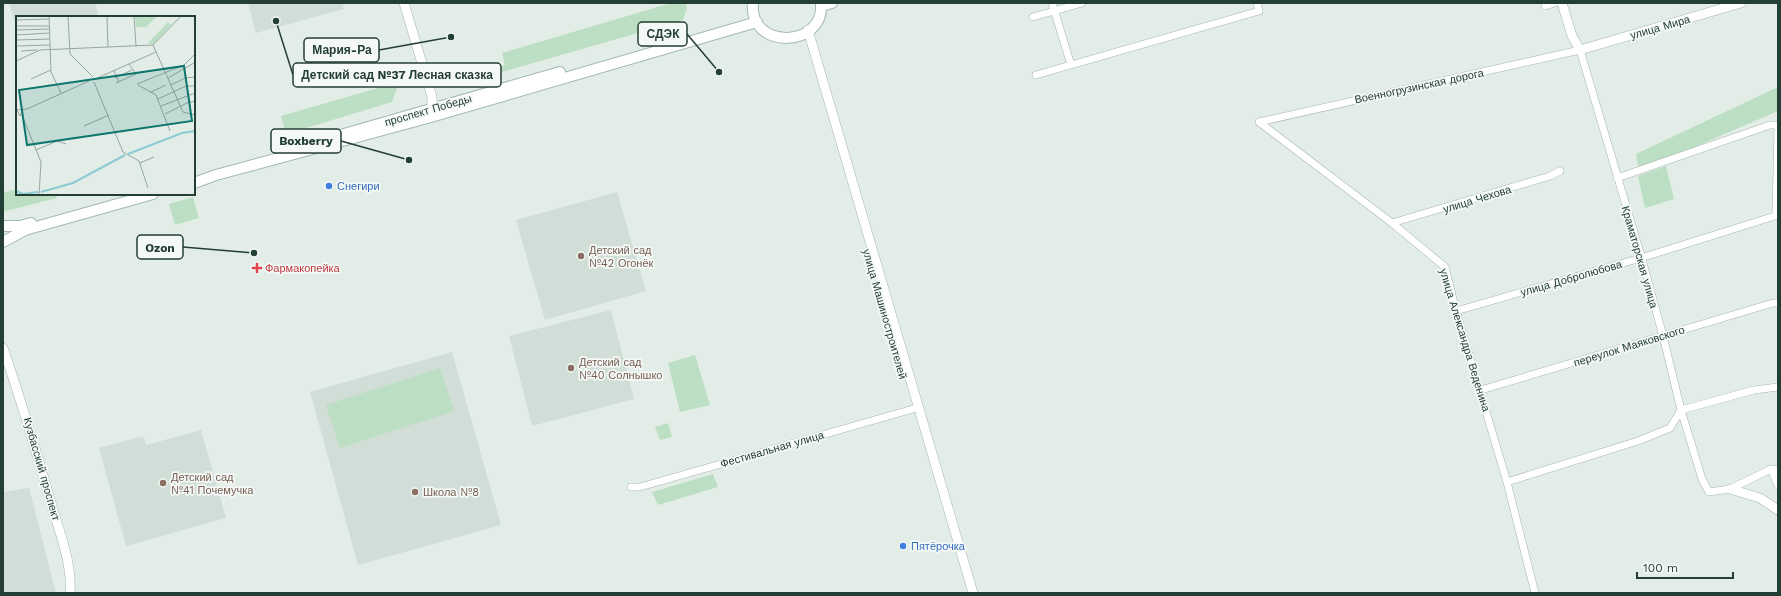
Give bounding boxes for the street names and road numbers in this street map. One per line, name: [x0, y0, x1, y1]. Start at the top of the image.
street label: улица Мира: [1629, 13, 1692, 42]
street label: Военногрузинская дорога: [1353, 66, 1486, 107]
street label: проспект Победы: [383, 92, 473, 129]
street label: улица Чехова: [1442, 183, 1514, 216]
street label: Краматорская улица: [1619, 204, 1661, 311]
street label: улица Машиностроителей: [860, 248, 909, 381]
street label: улица Добролюбова: [1519, 258, 1624, 299]
street label: улица Александра Веденина: [1437, 267, 1493, 414]
street label: переулок Маяковского: [1572, 323, 1686, 370]
street label: Кузбасский проспект: [21, 416, 62, 522]
street label: Фестивальная улица: [719, 428, 826, 471]

